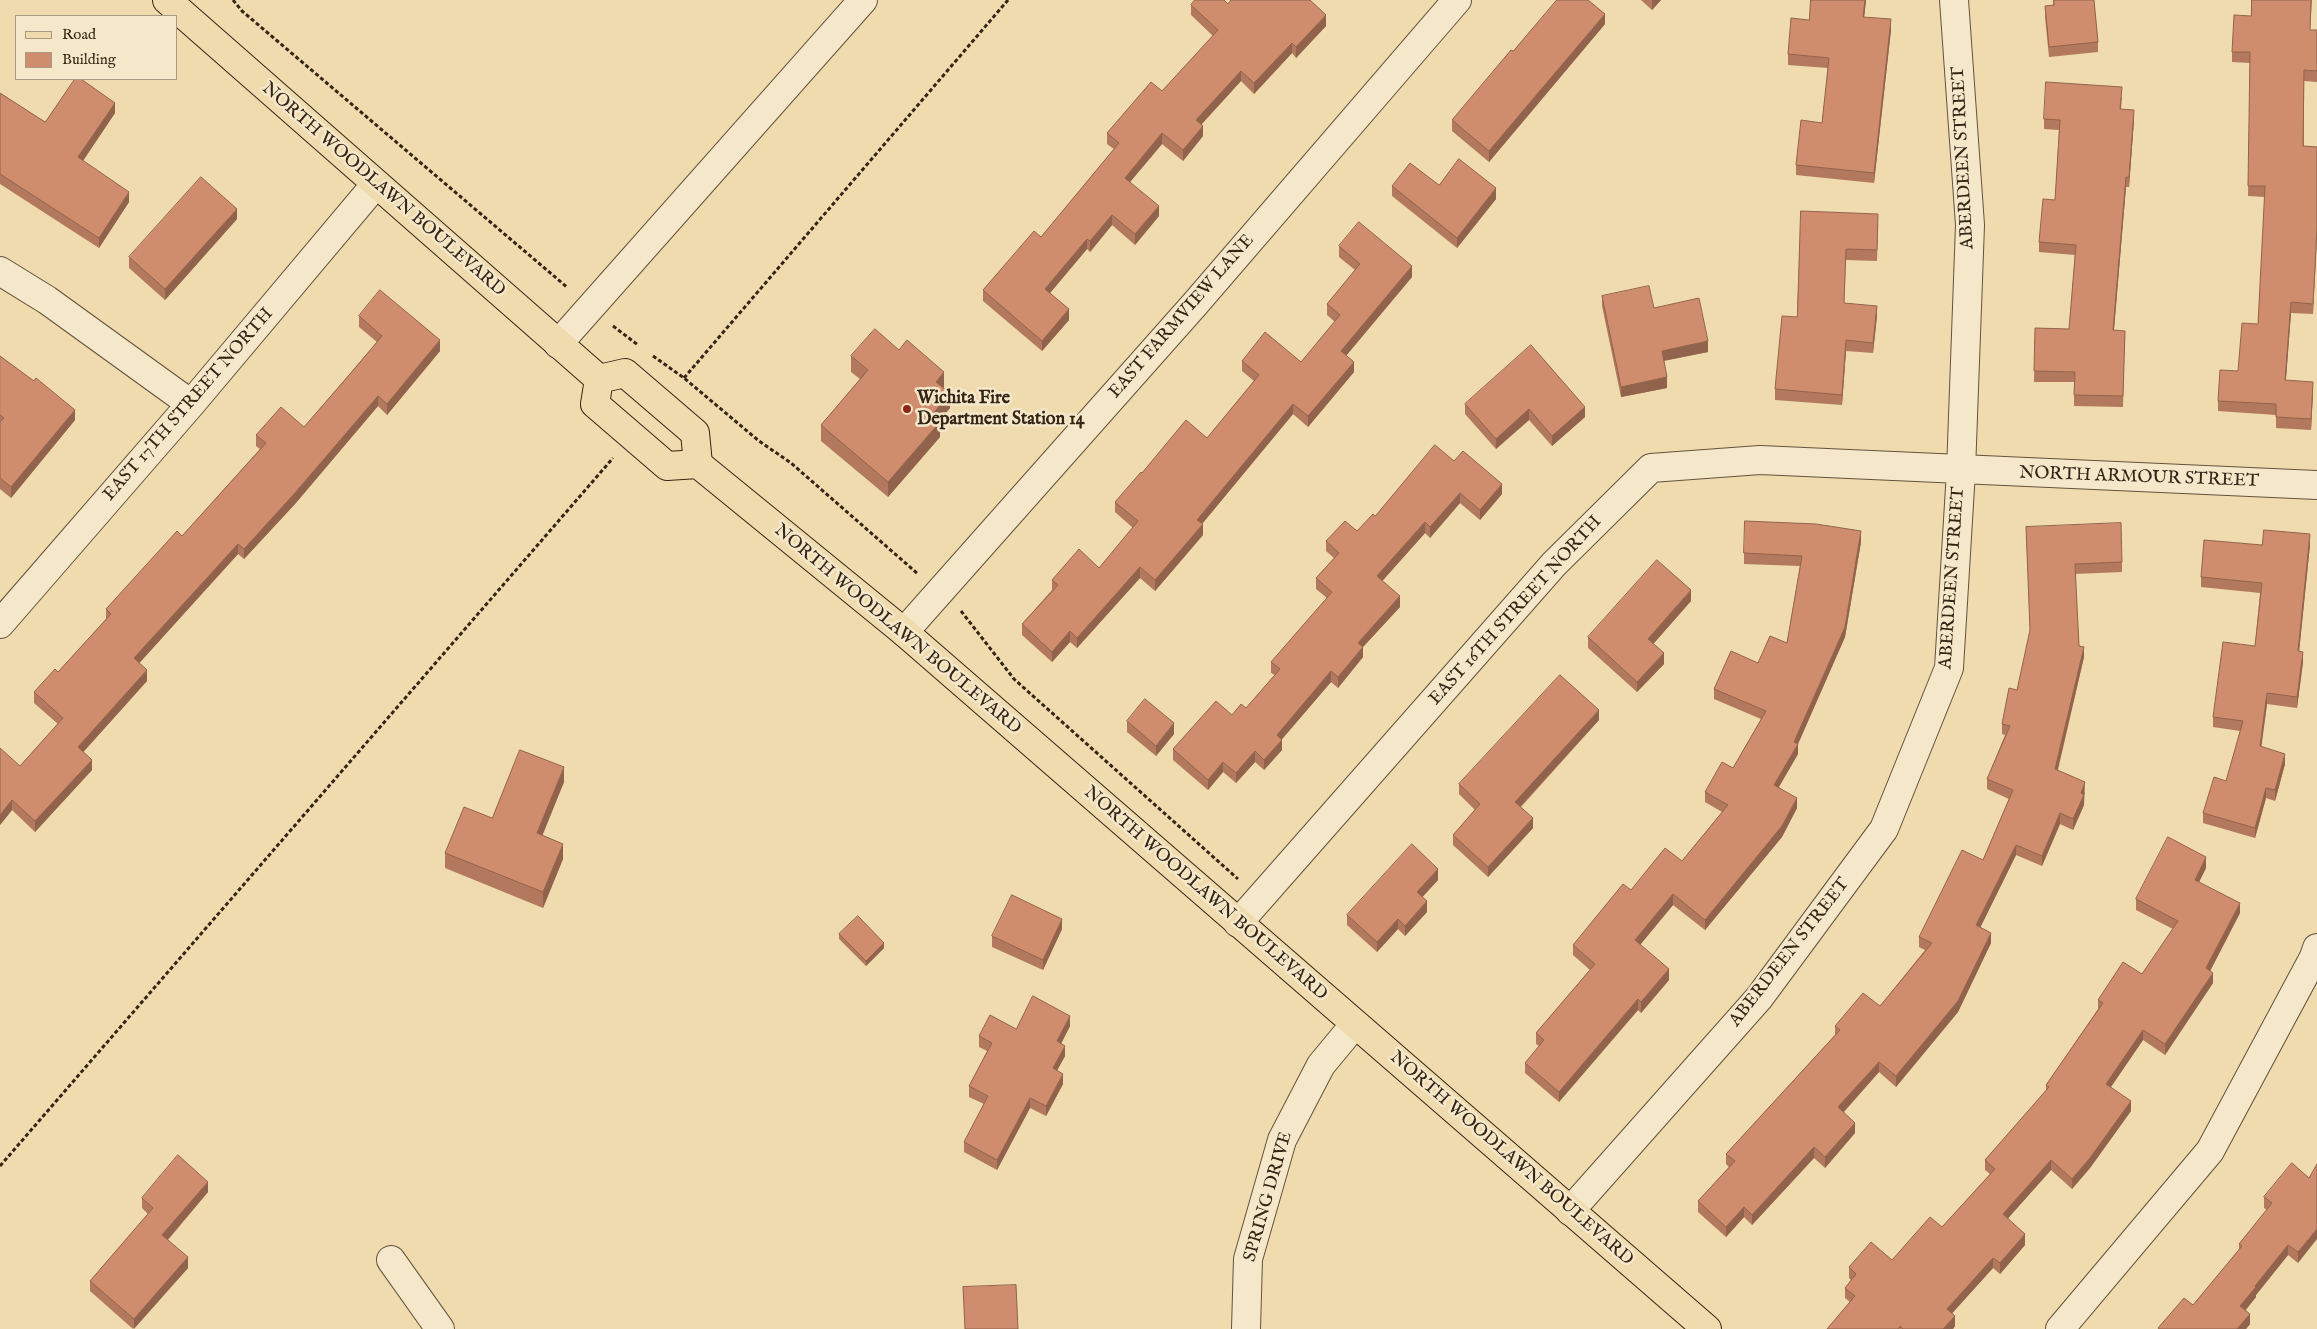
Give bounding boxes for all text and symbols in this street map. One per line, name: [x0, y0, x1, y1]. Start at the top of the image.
legend: [15, 15, 178, 80]
text: Road: [62, 25, 96, 44]
text: Building: [62, 50, 116, 69]
street label: ABERDEEN STREET: [1948, 66, 1980, 250]
street label: NORTH WOODLAWN BOULEVARD: [257, 78, 509, 302]
street label: EAST FARMVIEW LANE: [1105, 230, 1259, 404]
street label: EAST 17TH STREET NORTH: [99, 304, 279, 506]
place label: Wichita Fire Department Station 14: [917, 388, 1085, 430]
marker: Wichita Fire Department Station 14: [901, 403, 913, 415]
street label: NORTH ARMOUR STREET: [2019, 463, 2259, 493]
street label: ABERDEEN STREET: [1936, 486, 1970, 670]
street label: EAST 16TH STREET NORTH: [1425, 512, 1607, 710]
street label: NORTH WOODLAWN BOULEVARD: [769, 520, 1025, 740]
street label: NORTH WOODLAWN BOULEVARD: [1079, 782, 1331, 1006]
street label: ABERDEEN STREET: [1725, 874, 1855, 1032]
street label: NORTH WOODLAWN BOULEVARD: [1385, 1047, 1637, 1271]
street label: SPRING DRIVE: [1240, 1129, 1298, 1265]

